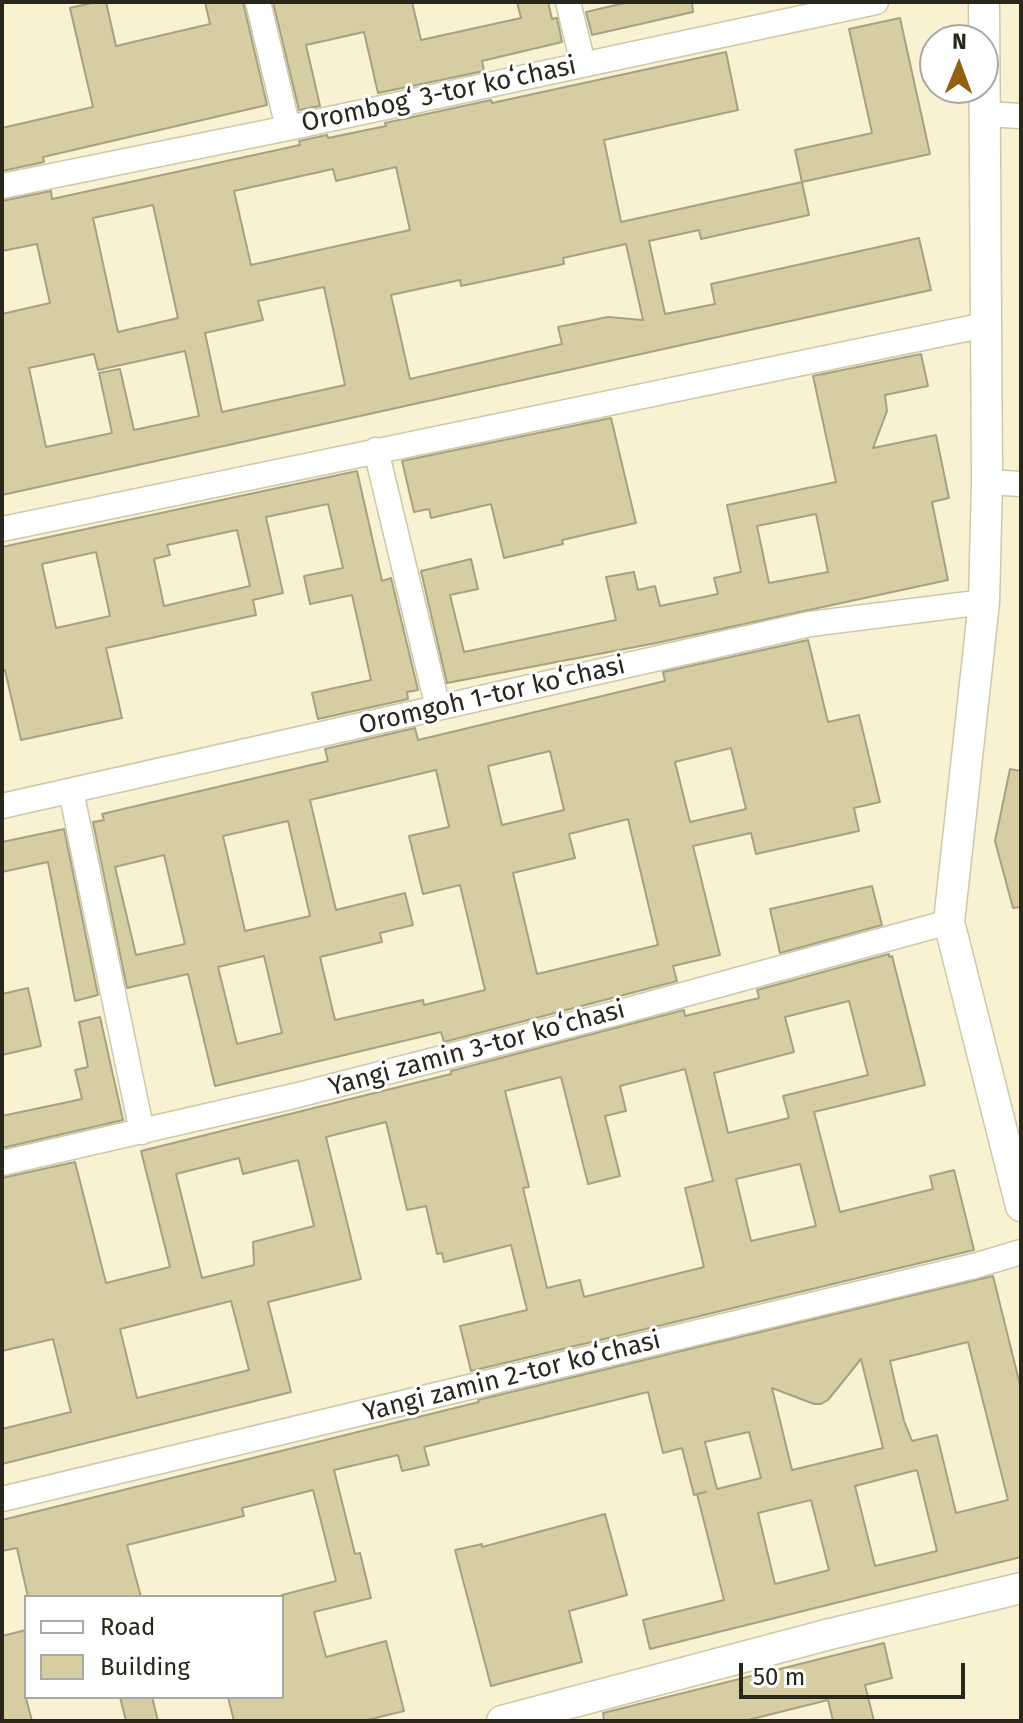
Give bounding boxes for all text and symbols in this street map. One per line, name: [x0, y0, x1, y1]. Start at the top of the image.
north arrow: [919, 24, 999, 104]
text: N: [952, 28, 967, 55]
street label: Orombogʻ 3-tor koʻchasi: [299, 51, 579, 139]
street label: Oromgoh 1-tor koʻchasi: [356, 650, 628, 742]
street label: Yangi zamin 3-tor koʻchasi: [326, 994, 628, 1104]
street label: Yangi zamin 2-tor koʻchasi: [360, 1325, 664, 1429]
legend: [24, 1595, 284, 1699]
text: Road: [100, 1613, 155, 1641]
scale bar: [743, 1647, 969, 1697]
text: Building: [100, 1653, 190, 1681]
text: 50 m: [753, 1663, 805, 1691]

